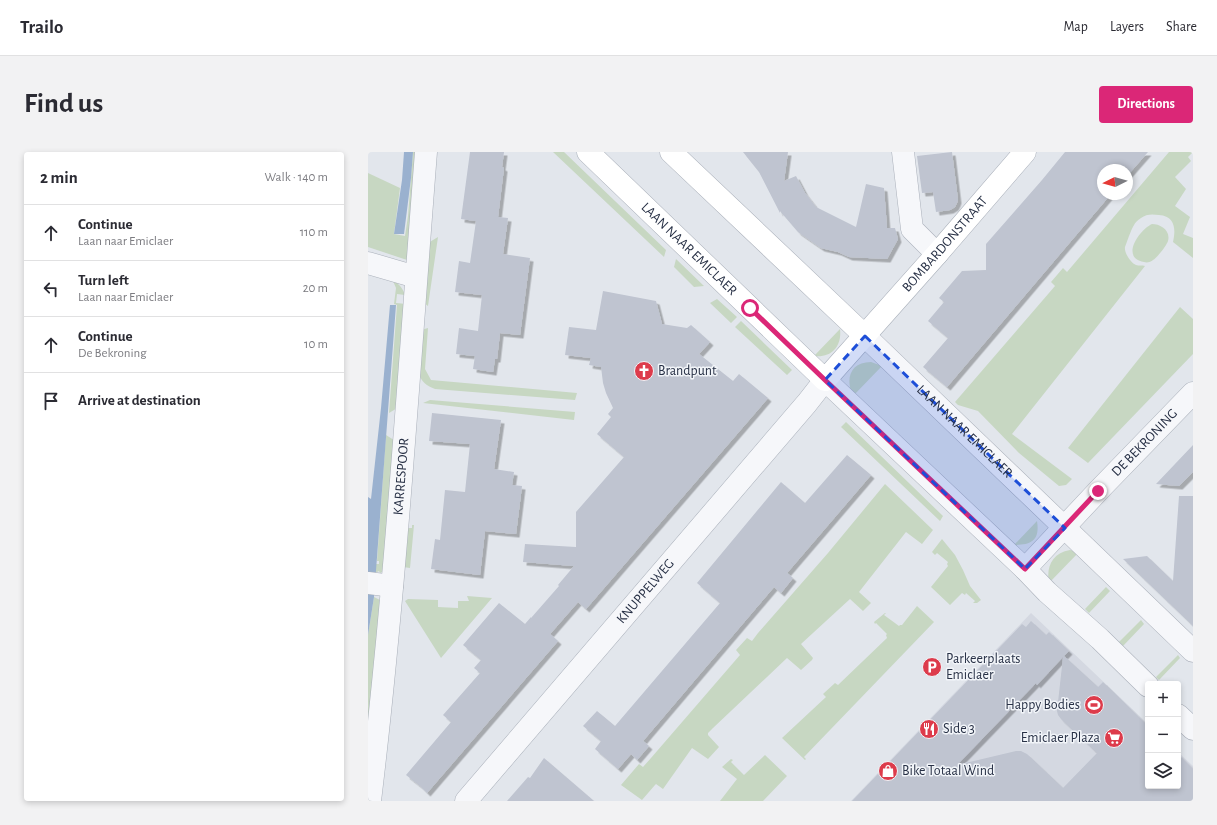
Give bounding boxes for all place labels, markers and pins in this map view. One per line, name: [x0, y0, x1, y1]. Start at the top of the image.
church icon: Brandpunt: [633, 360, 655, 382]
place label: Brandpunt: [658, 364, 717, 378]
place label: Parkeerplaats Emiclaer: [946, 652, 1021, 682]
parking icon: Parkeerplaats Emiclaer: [921, 656, 943, 678]
sports icon: Happy Bodies: [1083, 694, 1105, 716]
place label: Happy Bodies: [1005, 698, 1080, 712]
restaurant icon: Side 3: [918, 718, 940, 740]
place label: Side 3: [943, 722, 975, 736]
supermarket icon: Emiclaer Plaza: [1103, 727, 1125, 749]
place label: Emiclaer Plaza: [1021, 731, 1101, 745]
shop icon: Bike Totaal Wind: [877, 760, 899, 782]
place label: Bike Totaal Wind: [902, 764, 994, 778]

